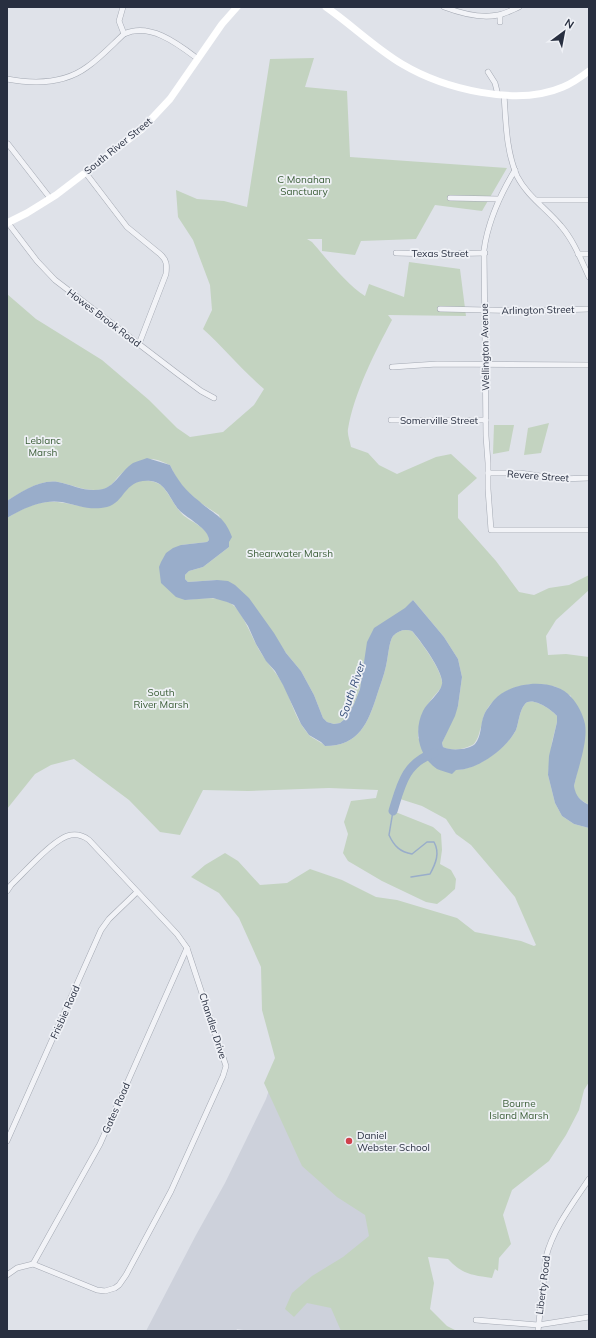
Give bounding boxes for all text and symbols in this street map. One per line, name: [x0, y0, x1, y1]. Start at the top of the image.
north arrow: [544, 12, 584, 52]
text: N: [562, 15, 577, 32]
street label: South River Street: [81, 114, 155, 177]
park label: C Monahan Sanctuary: [277, 173, 331, 198]
street label: Texas Street: [411, 247, 469, 260]
street label: Howes Brook Road: [65, 286, 143, 350]
street label: Wellington Avenue: [478, 303, 492, 391]
street label: Arlington Street: [501, 303, 575, 317]
street label: Somerville Street: [400, 414, 479, 427]
park label: Leblanc Marsh: [25, 434, 61, 459]
street label: Revere Street: [507, 467, 570, 485]
park label: Shearwater Marsh: [247, 547, 333, 560]
water label: South River: [336, 659, 368, 720]
park label: South River Marsh: [133, 686, 189, 711]
street label: Frisbie Road: [47, 983, 83, 1041]
street label: Chandler Drive: [196, 991, 230, 1061]
street label: Gates Road: [99, 1081, 133, 1135]
park label: Bourne Island Marsh: [489, 1097, 549, 1122]
place label: Daniel Webster School: [357, 1129, 430, 1154]
marker: Daniel Webster School: [344, 1136, 354, 1146]
street label: Liberty Road: [533, 1255, 553, 1315]

